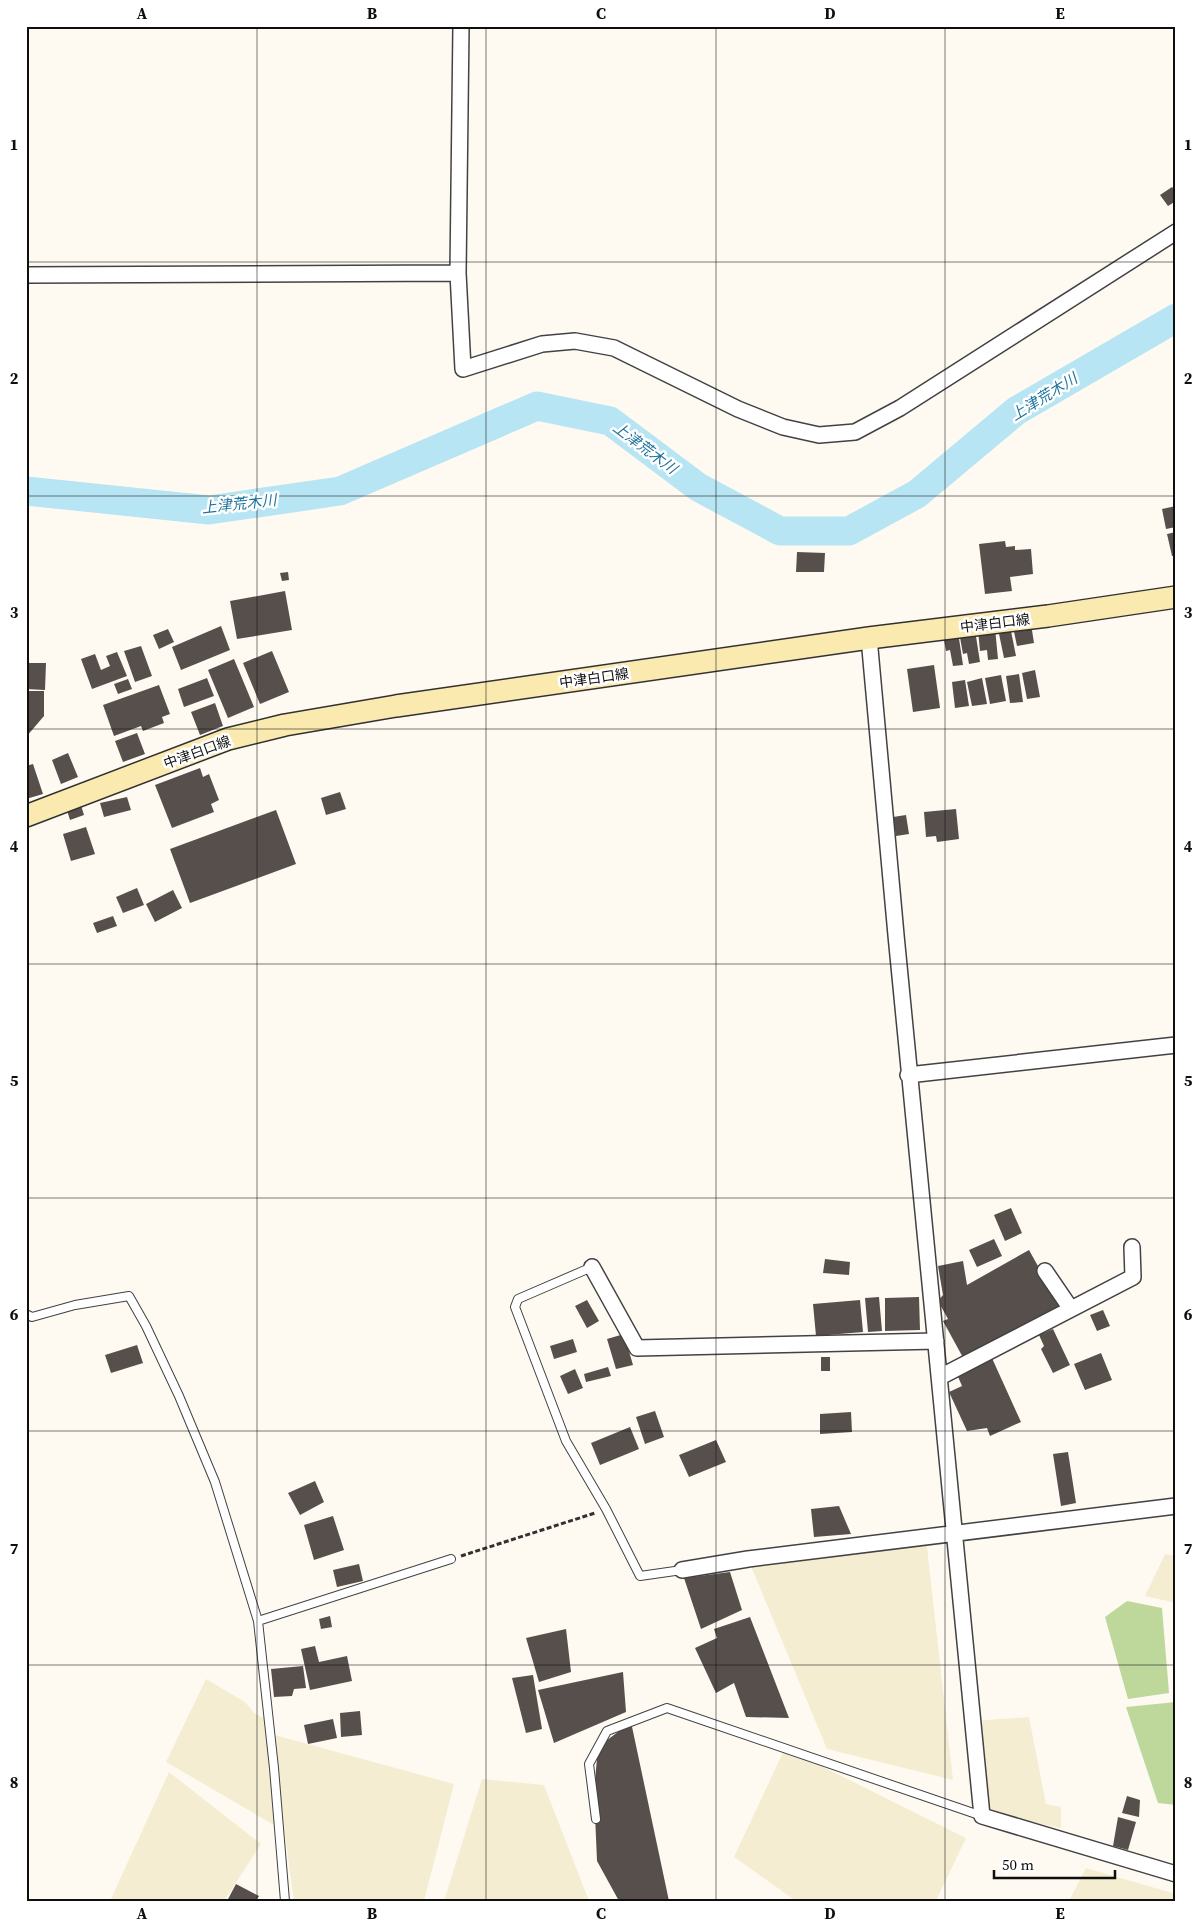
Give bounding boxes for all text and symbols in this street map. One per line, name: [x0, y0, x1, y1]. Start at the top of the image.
text: A: [137, 2, 148, 24]
text: B: [367, 2, 378, 24]
text: C: [596, 2, 606, 24]
text: D: [824, 2, 836, 24]
text: E: [1055, 2, 1065, 24]
text: 1: [10, 133, 18, 155]
text: 1: [1184, 133, 1192, 155]
text: 2: [10, 367, 19, 389]
water label: 上津荒木川: [1006, 367, 1083, 425]
text: 2: [1184, 367, 1193, 389]
water label: 上津荒木川: [609, 417, 683, 480]
water label: 上津荒木川: [201, 489, 279, 518]
text: 3: [10, 601, 19, 623]
text: 3: [1184, 601, 1193, 623]
street label: 中津白口線: [959, 609, 1031, 637]
street label: 中津白口線: [558, 663, 630, 693]
street label: 中津白口線: [161, 731, 233, 773]
text: 4: [10, 835, 19, 857]
text: 4: [1184, 835, 1193, 857]
text: 5: [10, 1069, 19, 1091]
text: 5: [1184, 1069, 1193, 1091]
text: 6: [10, 1303, 19, 1325]
text: 6: [1184, 1303, 1193, 1325]
text: 7: [10, 1537, 19, 1559]
text: 7: [1184, 1537, 1193, 1559]
text: 8: [10, 1771, 18, 1793]
text: 8: [1184, 1771, 1192, 1793]
scale bar: [994, 1847, 1116, 1879]
text: 50 m: [1002, 1854, 1034, 1875]
text: A: [137, 1902, 148, 1924]
text: B: [367, 1902, 378, 1924]
text: C: [596, 1902, 606, 1924]
text: D: [824, 1902, 836, 1924]
text: E: [1055, 1902, 1065, 1924]

